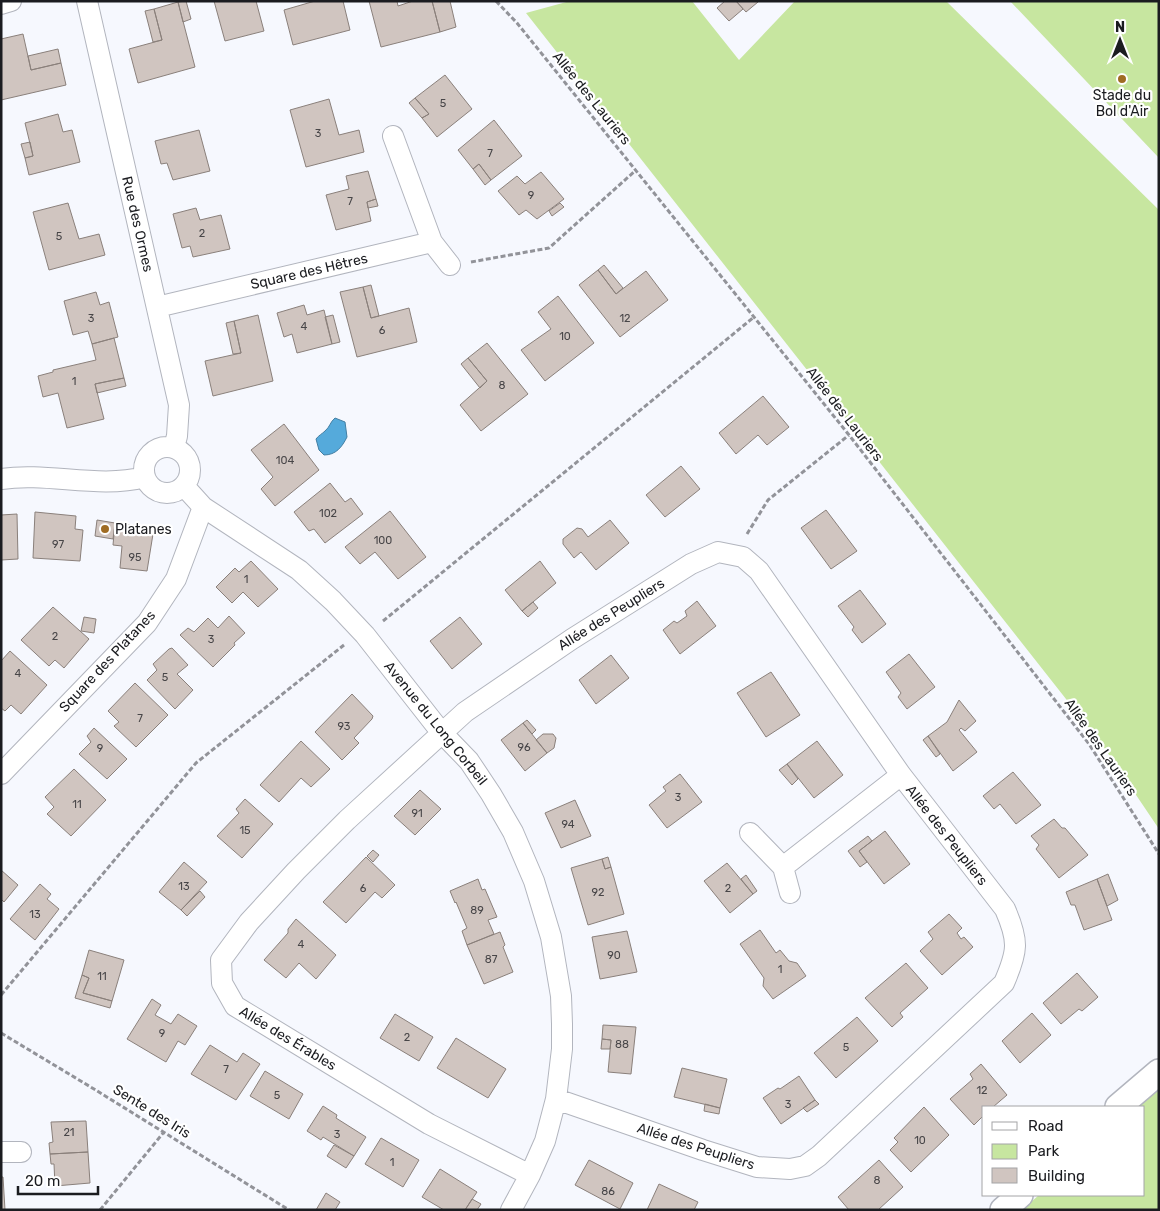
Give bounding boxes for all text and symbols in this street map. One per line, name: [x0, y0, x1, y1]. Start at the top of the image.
north arrow: [1095, 15, 1145, 65]
text: N: [1115, 19, 1125, 36]
street label: Allée des Lauriers: [549, 48, 634, 148]
marker: Stade du Bol d'Air: [1116, 73, 1128, 85]
place label: Stade du Bol d'Air: [1093, 87, 1151, 120]
house number: 5: [440, 97, 447, 110]
house number: 3: [315, 127, 322, 140]
house number: 7: [487, 147, 493, 160]
street label: Rue des Ormes: [118, 175, 157, 274]
house number: 9: [528, 189, 534, 202]
house number: 7: [347, 195, 353, 208]
house number: 2: [199, 227, 205, 240]
house number: 5: [56, 230, 63, 243]
street label: Square des Hêtres: [249, 250, 369, 293]
house number: 3: [88, 312, 95, 325]
house number: 12: [619, 312, 631, 325]
house number: 4: [301, 320, 308, 333]
house number: 6: [379, 324, 386, 337]
house number: 10: [559, 330, 571, 343]
street label: Allée des Lauriers: [802, 364, 887, 465]
house number: 1: [72, 375, 76, 388]
house number: 8: [499, 379, 506, 392]
house number: 104: [276, 454, 294, 467]
house number: 102: [319, 507, 337, 520]
place label: Platanes: [115, 521, 172, 538]
marker: Platanes: [99, 523, 111, 535]
house number: 100: [374, 534, 392, 547]
house number: 97: [52, 538, 64, 551]
house number: 95: [128, 551, 142, 564]
house number: 1: [244, 573, 248, 586]
street label: Allée des Peupliers: [555, 575, 668, 654]
street label: Square des Platanes: [56, 607, 159, 716]
house number: 2: [52, 630, 58, 643]
house number: 3: [208, 633, 215, 646]
street label: Avenue du Long Corbeil: [380, 658, 491, 789]
house number: 4: [15, 667, 22, 680]
house number: 5: [162, 671, 169, 684]
street label: Allée des Lauriers: [1061, 695, 1141, 799]
house number: 7: [137, 712, 143, 725]
house number: 93: [338, 720, 351, 733]
house number: 96: [517, 741, 531, 754]
house number: 9: [97, 742, 103, 755]
street label: Allée des Peupliers: [902, 782, 991, 889]
house number: 3: [675, 791, 682, 804]
house number: 11: [72, 798, 82, 811]
house number: 91: [411, 807, 423, 820]
house number: 94: [561, 818, 575, 831]
house number: 15: [239, 824, 251, 837]
house number: 13: [178, 880, 190, 893]
house number: 6: [360, 882, 367, 895]
house number: 2: [725, 882, 731, 895]
house number: 92: [592, 886, 604, 899]
house number: 89: [470, 904, 484, 917]
house number: 13: [29, 908, 41, 921]
house number: 4: [298, 938, 305, 951]
house number: 90: [607, 949, 621, 962]
house number: 87: [485, 953, 498, 966]
house number: 1: [778, 963, 782, 976]
house number: 11: [97, 970, 107, 983]
street label: Allée des Érables: [236, 1002, 340, 1074]
house number: 9: [159, 1027, 165, 1040]
house number: 2: [404, 1031, 410, 1044]
house number: 88: [615, 1038, 629, 1051]
house number: 5: [843, 1041, 850, 1054]
house number: 7: [223, 1063, 229, 1076]
street label: Sente des Iris: [110, 1081, 194, 1142]
house number: 12: [976, 1084, 988, 1097]
house number: 5: [274, 1089, 281, 1102]
house number: 3: [785, 1098, 792, 1111]
legend: [982, 1106, 1145, 1196]
text: Road: [1028, 1117, 1064, 1135]
street label: Allée des Peupliers: [635, 1119, 757, 1174]
house number: 21: [63, 1126, 75, 1139]
house number: 3: [334, 1128, 341, 1141]
house number: 10: [914, 1134, 926, 1147]
text: Park: [1028, 1142, 1059, 1160]
house number: 1: [390, 1156, 394, 1169]
scale bar: [18, 1164, 98, 1196]
text: Building: [1028, 1167, 1085, 1185]
text: 20 m: [25, 1172, 60, 1190]
house number: 8: [874, 1174, 881, 1187]
house number: 86: [601, 1185, 615, 1198]

